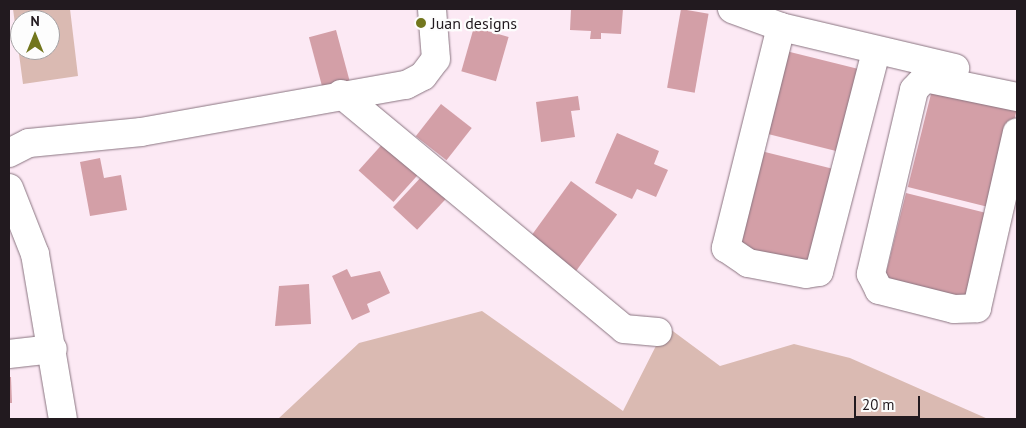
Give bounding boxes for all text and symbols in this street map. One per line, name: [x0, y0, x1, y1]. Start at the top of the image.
north arrow: [10, 10, 60, 60]
text: N: [30, 12, 40, 30]
place label: Juan designs: [431, 13, 517, 33]
marker: Juan designs: [415, 17, 427, 29]
scale bar: [856, 386, 922, 418]
text: 20 m: [862, 395, 895, 414]

